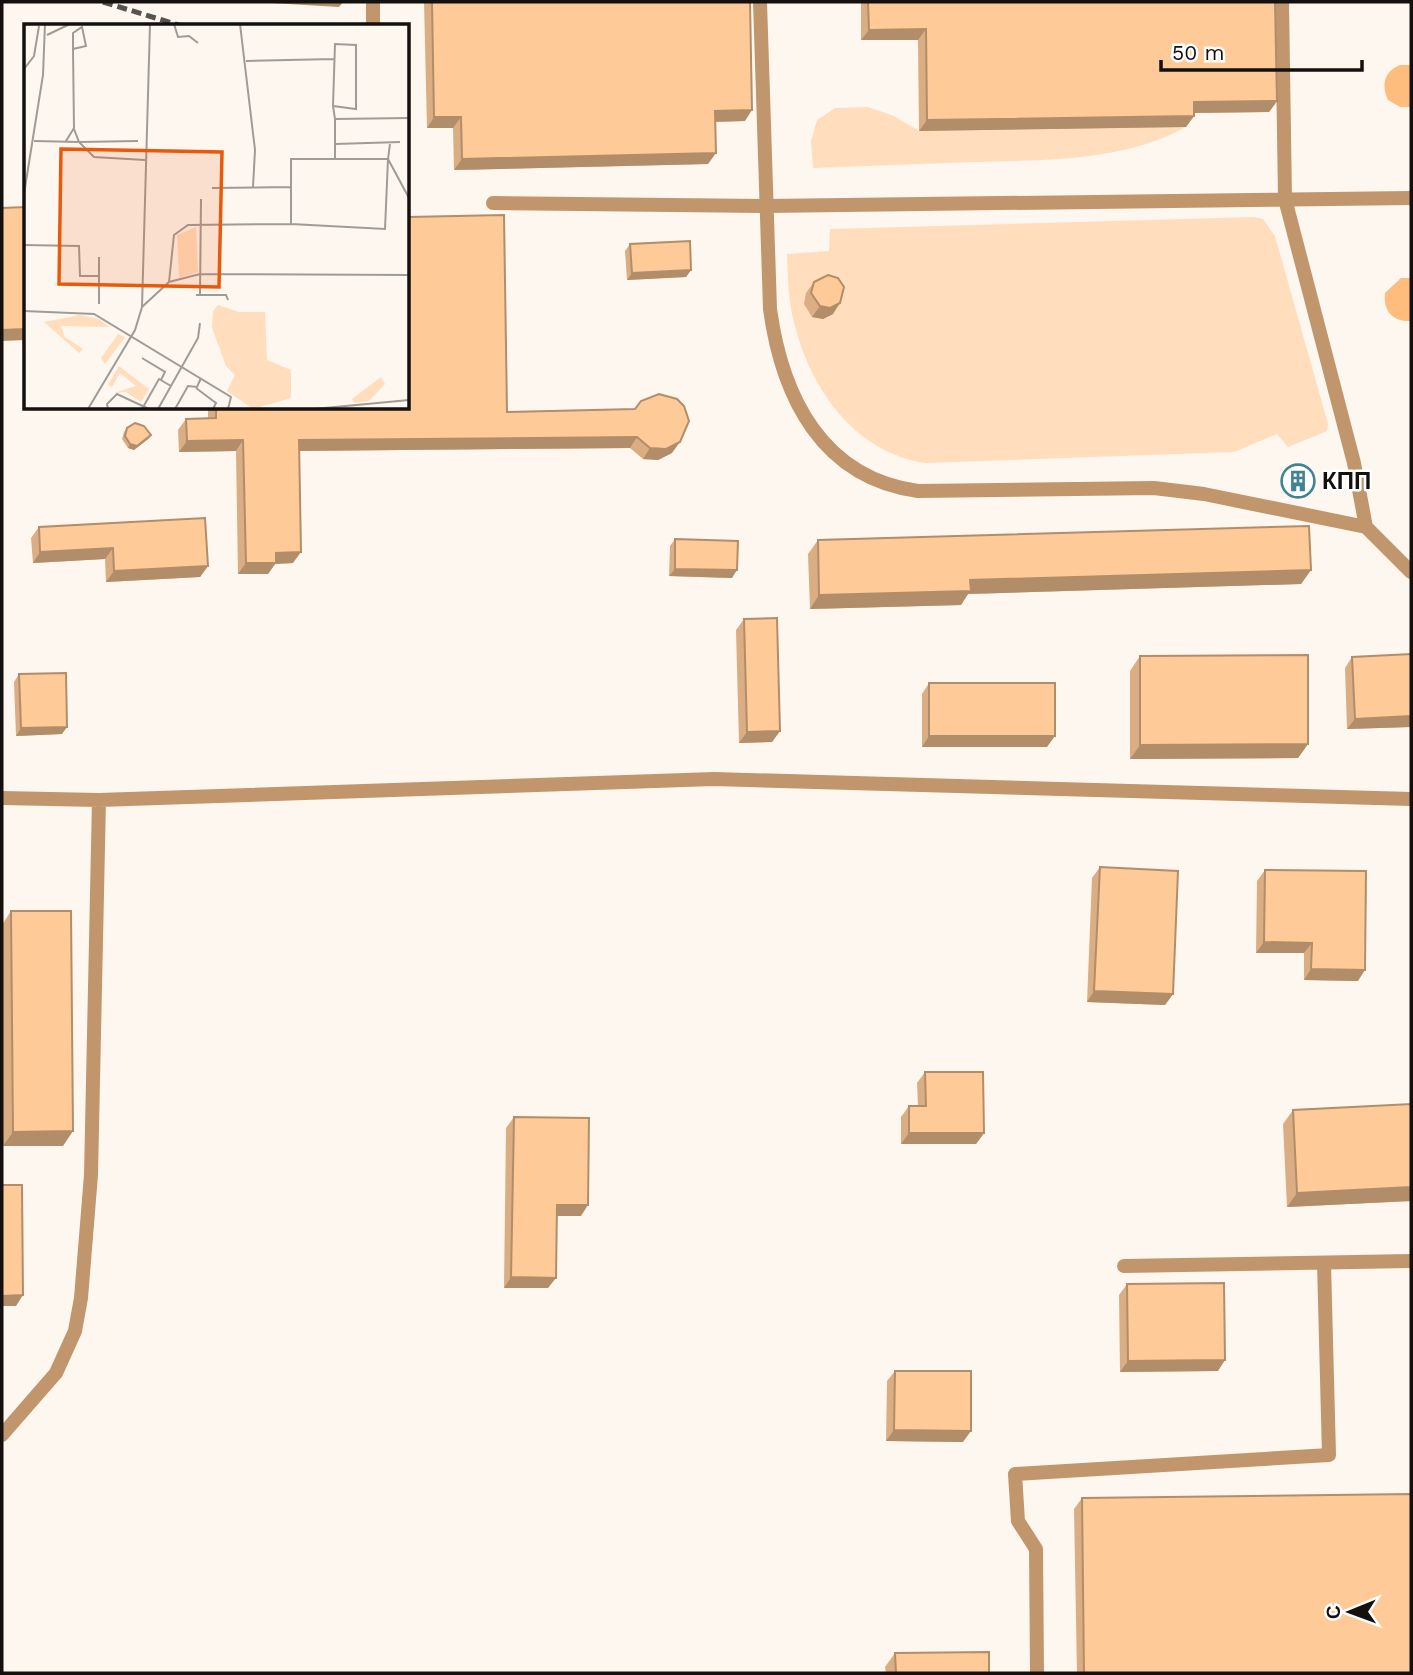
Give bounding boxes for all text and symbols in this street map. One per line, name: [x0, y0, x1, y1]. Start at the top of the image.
inset map: [24, 24, 410, 410]
scale bar: [1161, 28, 1362, 72]
text: 50 m: [1172, 40, 1224, 65]
building icon: КПП: [1279, 462, 1317, 500]
place label: КПП: [1322, 467, 1371, 495]
north arrow: [1315, 1577, 1385, 1647]
text: С: [1322, 1605, 1345, 1619]

